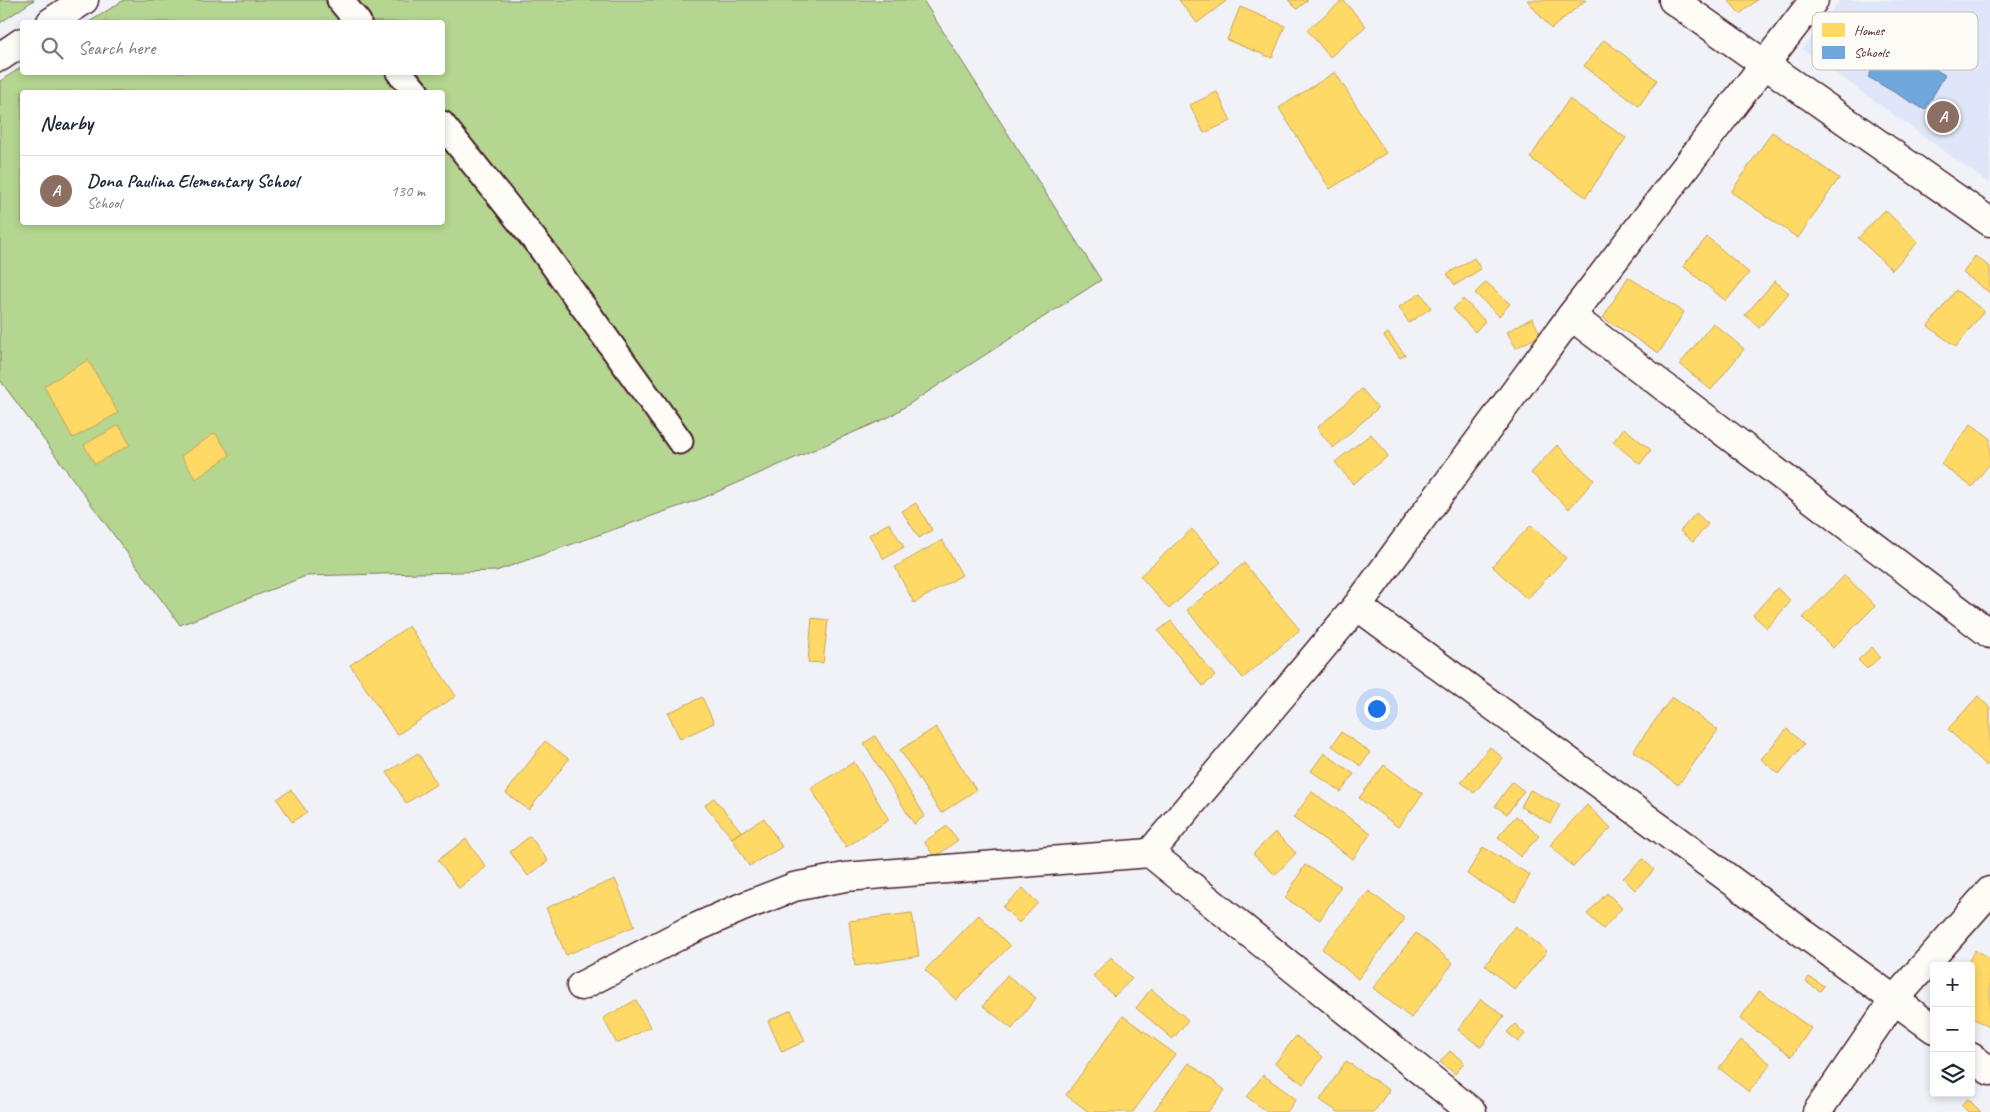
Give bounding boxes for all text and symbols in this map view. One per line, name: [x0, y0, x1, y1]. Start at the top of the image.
legend: [1812, 12, 1978, 70]
search box: [20, 20, 445, 75]
text: Homes: [1854, 22, 1885, 39]
icon: search: [38, 34, 66, 62]
text: Search here: [78, 36, 155, 60]
text: Schools: [1854, 44, 1890, 61]
pin: A: [1927, 98, 1959, 136]
text: Nearby: [40, 110, 93, 136]
text: Dona Paulina Elementary School: [87, 169, 298, 193]
text: A: [52, 181, 60, 201]
text: 130 m: [391, 181, 425, 201]
text: School: [87, 193, 121, 213]
your location: [1364, 696, 1390, 722]
map controls: [1930, 962, 1975, 1097]
button: +: [1930, 962, 1975, 1007]
button: −: [1930, 1007, 1975, 1052]
button: layers: [1930, 1052, 1975, 1097]

